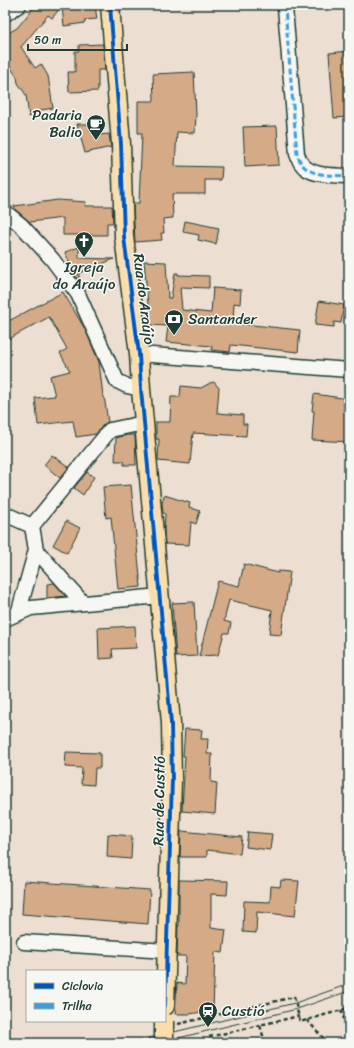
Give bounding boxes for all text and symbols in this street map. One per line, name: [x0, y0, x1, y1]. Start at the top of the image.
scale bar: [28, 26, 127, 52]
text: 50 m: [34, 29, 61, 51]
place label: Padaria Balio: [32, 102, 83, 145]
cafe icon: Padaria Balio: [85, 113, 107, 141]
church icon: Igreja do Araújo: [73, 230, 95, 258]
street label: Rua do Araújo: [126, 252, 163, 346]
place label: Igreja do Araújo: [53, 254, 116, 297]
place label: Santander: [188, 306, 257, 332]
bank icon: Santander: [163, 308, 185, 336]
street label: Rua de Custió: [145, 756, 173, 846]
legend: [26, 970, 166, 1022]
text: Ciclovia: [62, 975, 103, 997]
text: Trilha: [62, 995, 93, 1017]
place label: Custió: [222, 998, 265, 1024]
station icon: Custió: [197, 1000, 219, 1028]

